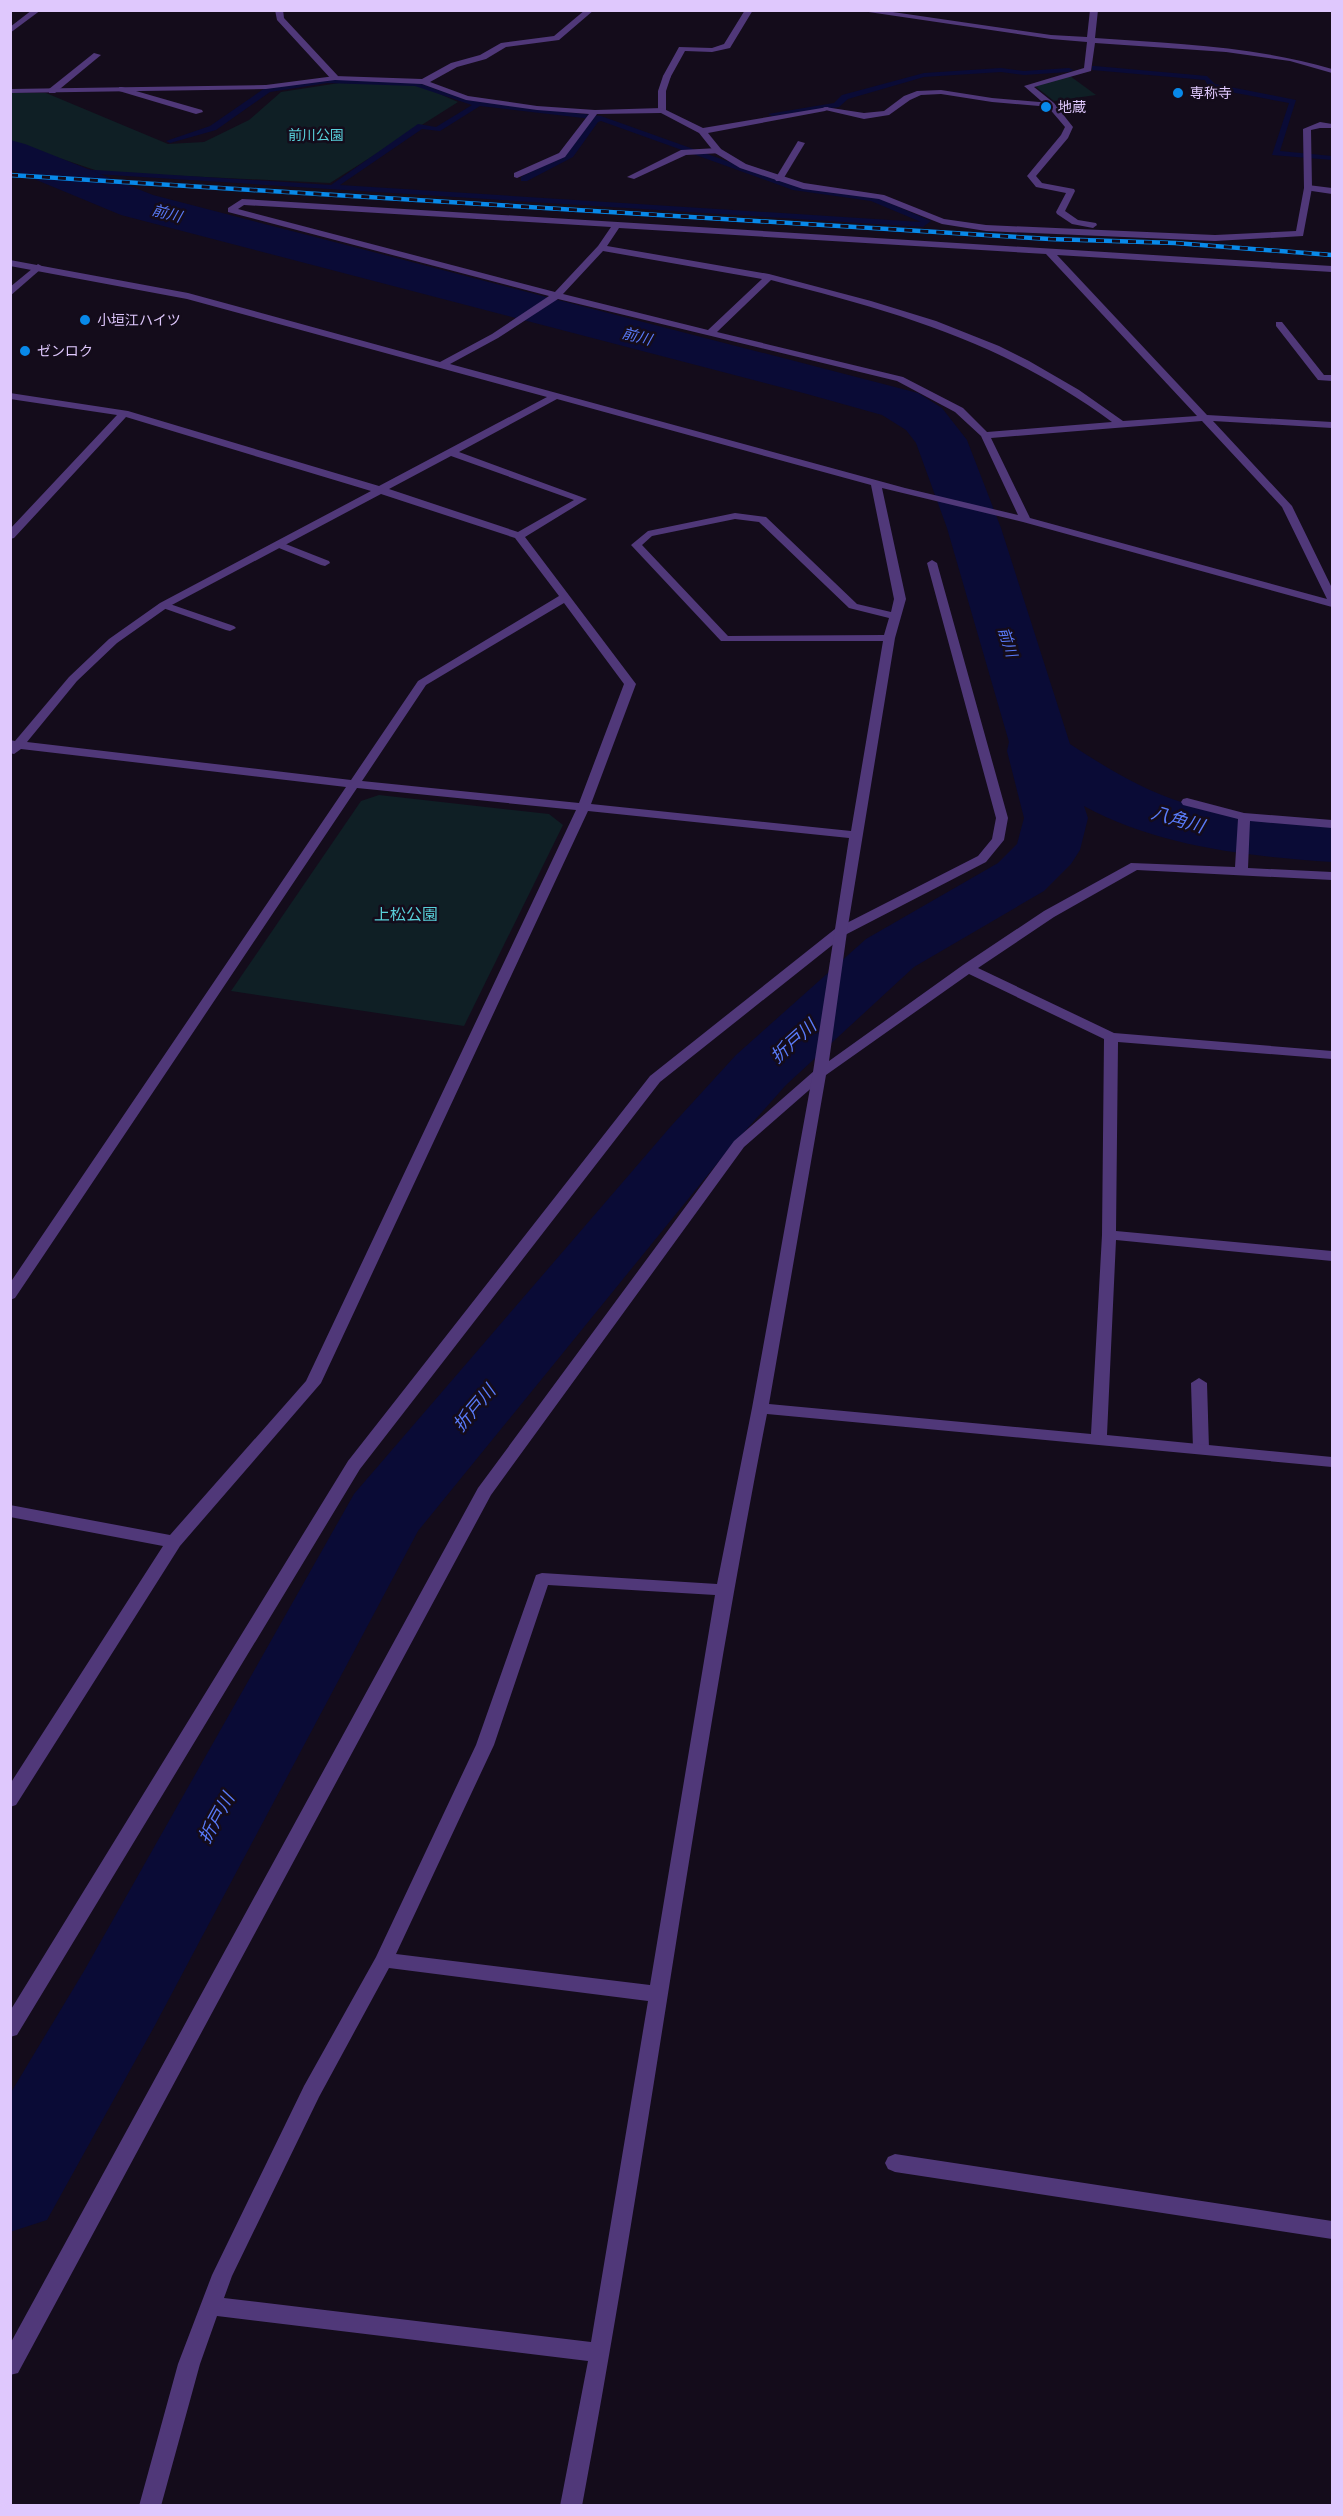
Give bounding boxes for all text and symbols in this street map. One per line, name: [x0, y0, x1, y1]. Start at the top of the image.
place label: 専称寺: [1190, 84, 1232, 102]
marker: 専称寺: [1171, 86, 1185, 100]
place label: 地蔵: [1058, 98, 1086, 116]
marker: 地蔵: [1039, 100, 1053, 114]
park label: 前川公園: [288, 126, 344, 144]
water label: 前川: [150, 200, 186, 227]
place label: 小垣江ハイツ: [97, 311, 181, 329]
marker: 小垣江ハイツ: [78, 313, 92, 327]
water label: 前川: [620, 323, 656, 350]
place label: ゼンロク: [37, 342, 93, 360]
marker: ゼンロク: [18, 344, 32, 358]
water label: 前川: [994, 625, 1022, 661]
water label: 八角川: [1149, 801, 1209, 838]
park label: 上松公園: [374, 904, 438, 924]
water label: 折戸川: [765, 1013, 822, 1068]
water label: 折戸川: [448, 1378, 501, 1436]
water label: 折戸川: [193, 1787, 240, 1847]

